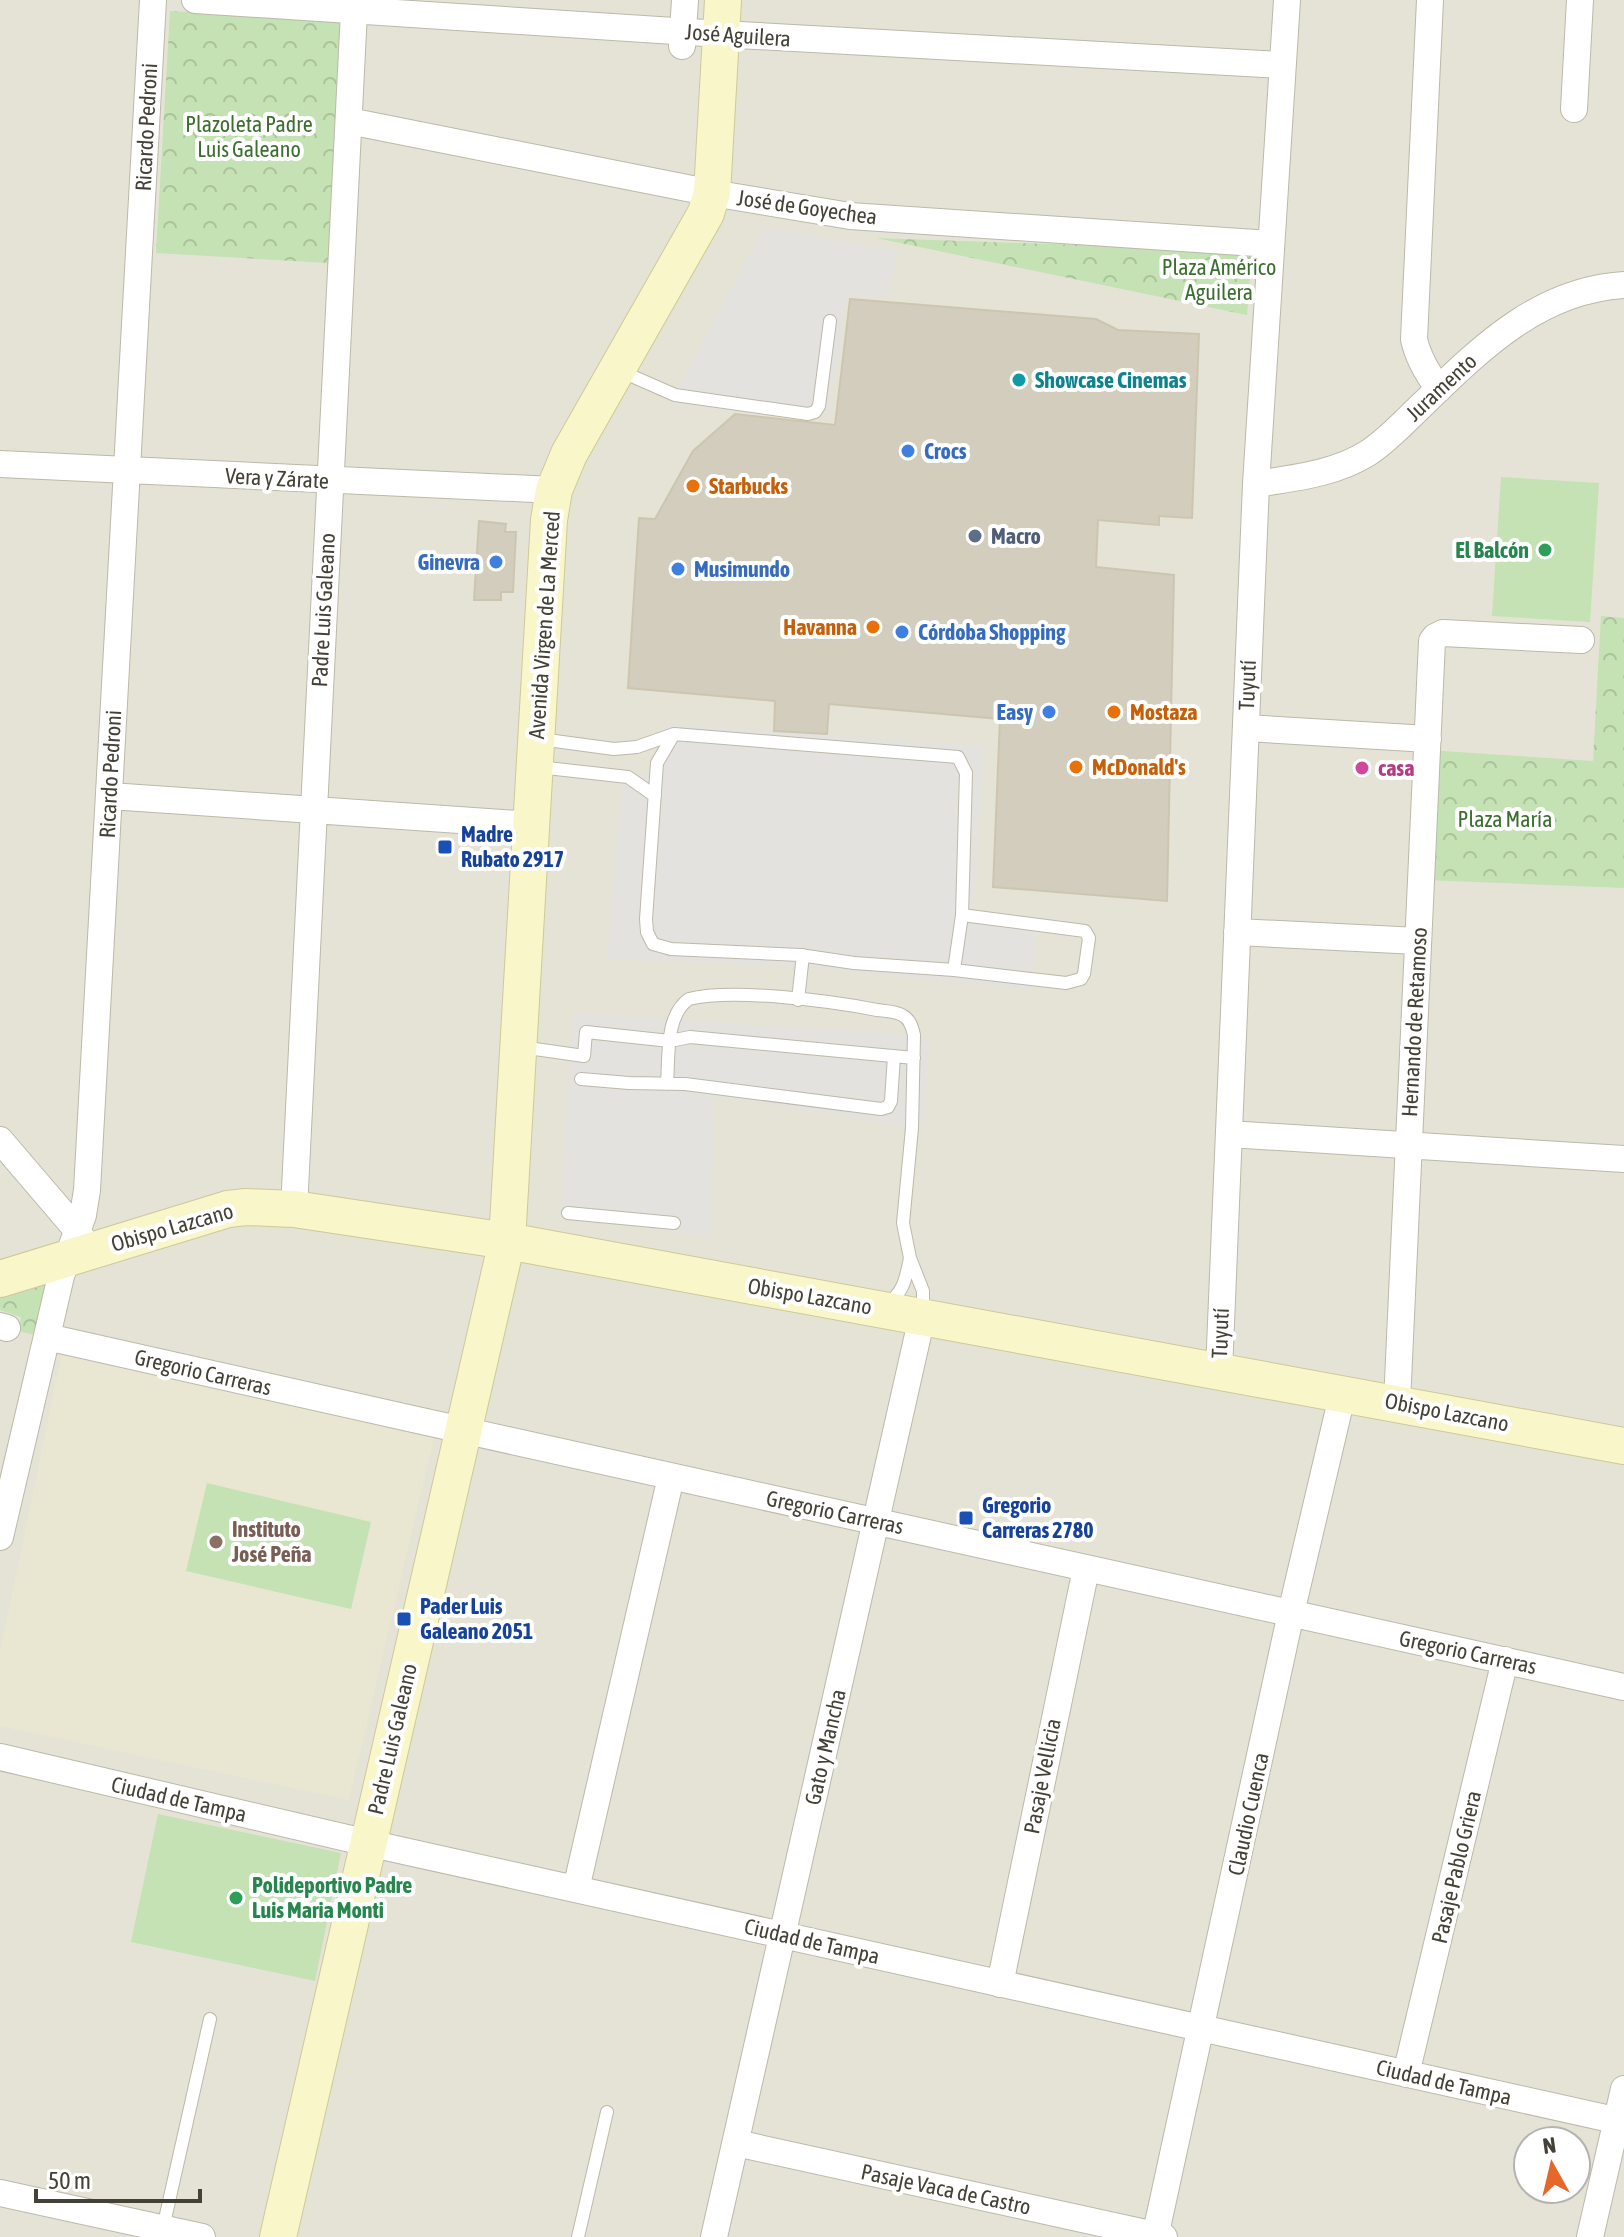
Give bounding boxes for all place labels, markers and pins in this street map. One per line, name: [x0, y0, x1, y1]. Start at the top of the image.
place label: Showcase Cinemas: [1035, 367, 1187, 393]
marker: Showcase Cinemas: [1010, 371, 1028, 389]
place label: Crocs: [924, 438, 967, 464]
marker: Crocs: [899, 442, 917, 460]
place label: Starbucks: [709, 473, 788, 499]
marker: Starbucks: [684, 477, 702, 495]
place label: Macro: [991, 523, 1041, 549]
marker: Macro: [966, 527, 984, 545]
place label: El Balcón: [1455, 537, 1529, 563]
marker: El Balcón: [1536, 541, 1554, 559]
place label: Ginevra: [417, 549, 480, 575]
marker: Ginevra: [487, 553, 505, 571]
place label: Musimundo: [694, 556, 790, 582]
marker: Musimundo: [669, 560, 687, 578]
place label: Havanna: [783, 614, 857, 640]
marker: Havanna: [864, 618, 882, 636]
place label: Córdoba Shopping: [918, 619, 1066, 645]
marker: Córdoba Shopping: [893, 623, 911, 641]
place label: Easy: [997, 699, 1033, 725]
place label: Mostaza: [1130, 699, 1198, 725]
marker: Easy: [1040, 703, 1058, 721]
marker: Mostaza: [1105, 703, 1123, 721]
place label: McDonald's: [1092, 754, 1186, 780]
place label: casa: [1378, 755, 1414, 781]
marker: McDonald's: [1067, 758, 1085, 776]
marker: casa: [1353, 759, 1371, 777]
place label: Madre Rubato 2917: [461, 821, 564, 872]
marker: Madre Rubato 2917: [436, 838, 454, 856]
place label: Gregorio Carreras 2780: [982, 1492, 1094, 1543]
marker: Gregorio Carreras 2780: [957, 1509, 975, 1527]
place label: Instituto José Peña: [231, 1516, 312, 1567]
marker: Instituto José Peña: [207, 1533, 225, 1551]
place label: Pader Luis Galeano 2051: [420, 1593, 533, 1644]
marker: Pader Luis Galeano 2051: [395, 1610, 413, 1628]
place label: Polideportivo Padre Luis Maria Monti: [252, 1872, 412, 1923]
marker: Polideportivo Padre Luis Maria Monti: [227, 1889, 245, 1907]

